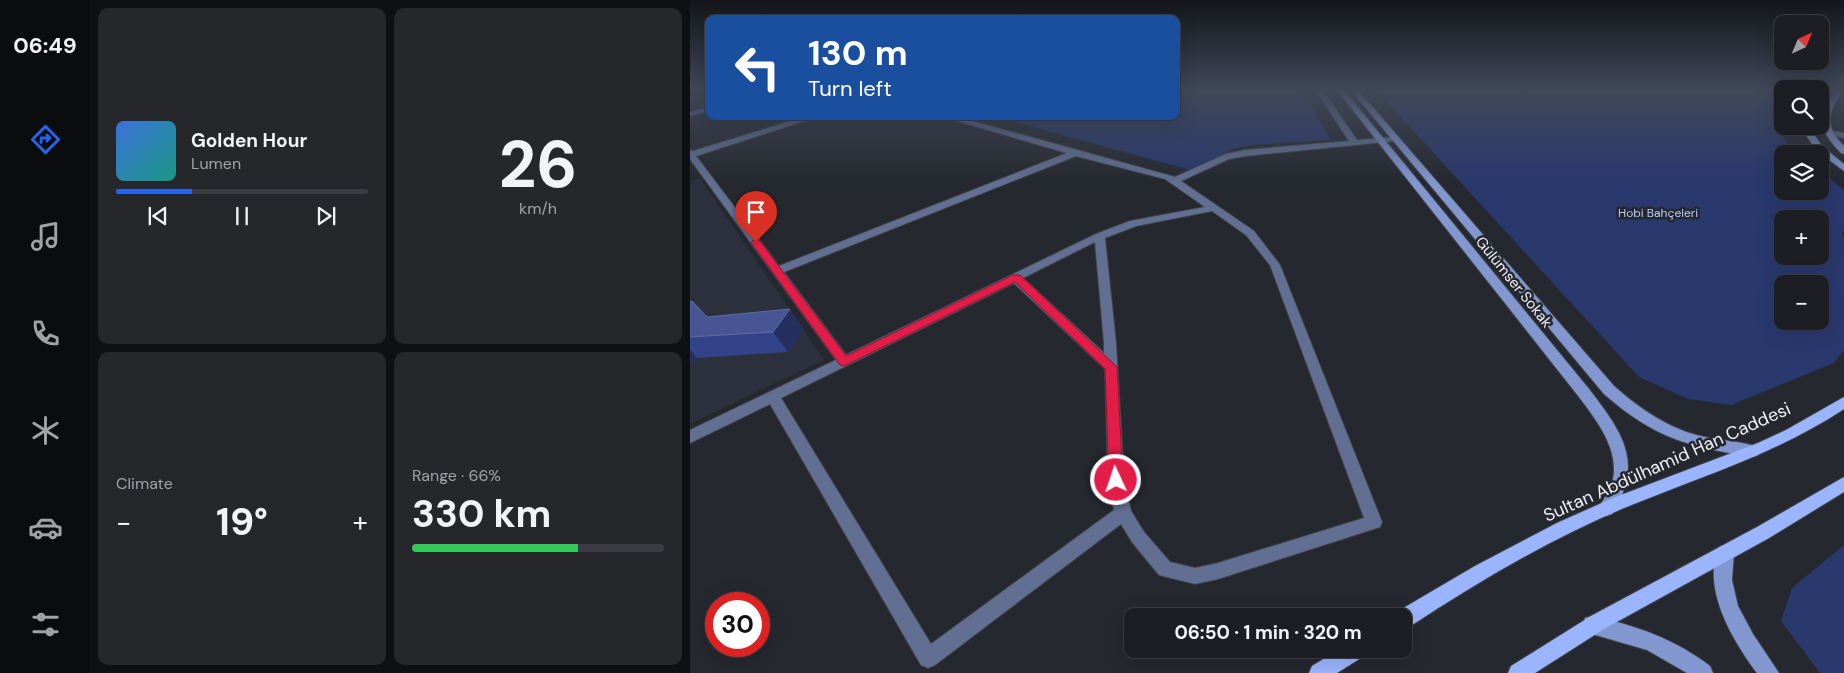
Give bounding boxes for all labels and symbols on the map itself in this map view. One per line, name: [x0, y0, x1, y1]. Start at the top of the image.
north arrow: [1774, 15, 1829, 70]
pin: [735, 191, 777, 242]
park label: Hobi Bahçeleri: [1618, 205, 1698, 221]
street label: Gülümser Sokak: [1471, 232, 1557, 332]
street label: Sultan Abdülhamid Han Caddesi: [1540, 396, 1794, 528]
position arrow: [1089, 453, 1141, 505]
speed limit sign: 30: [705, 592, 770, 657]

